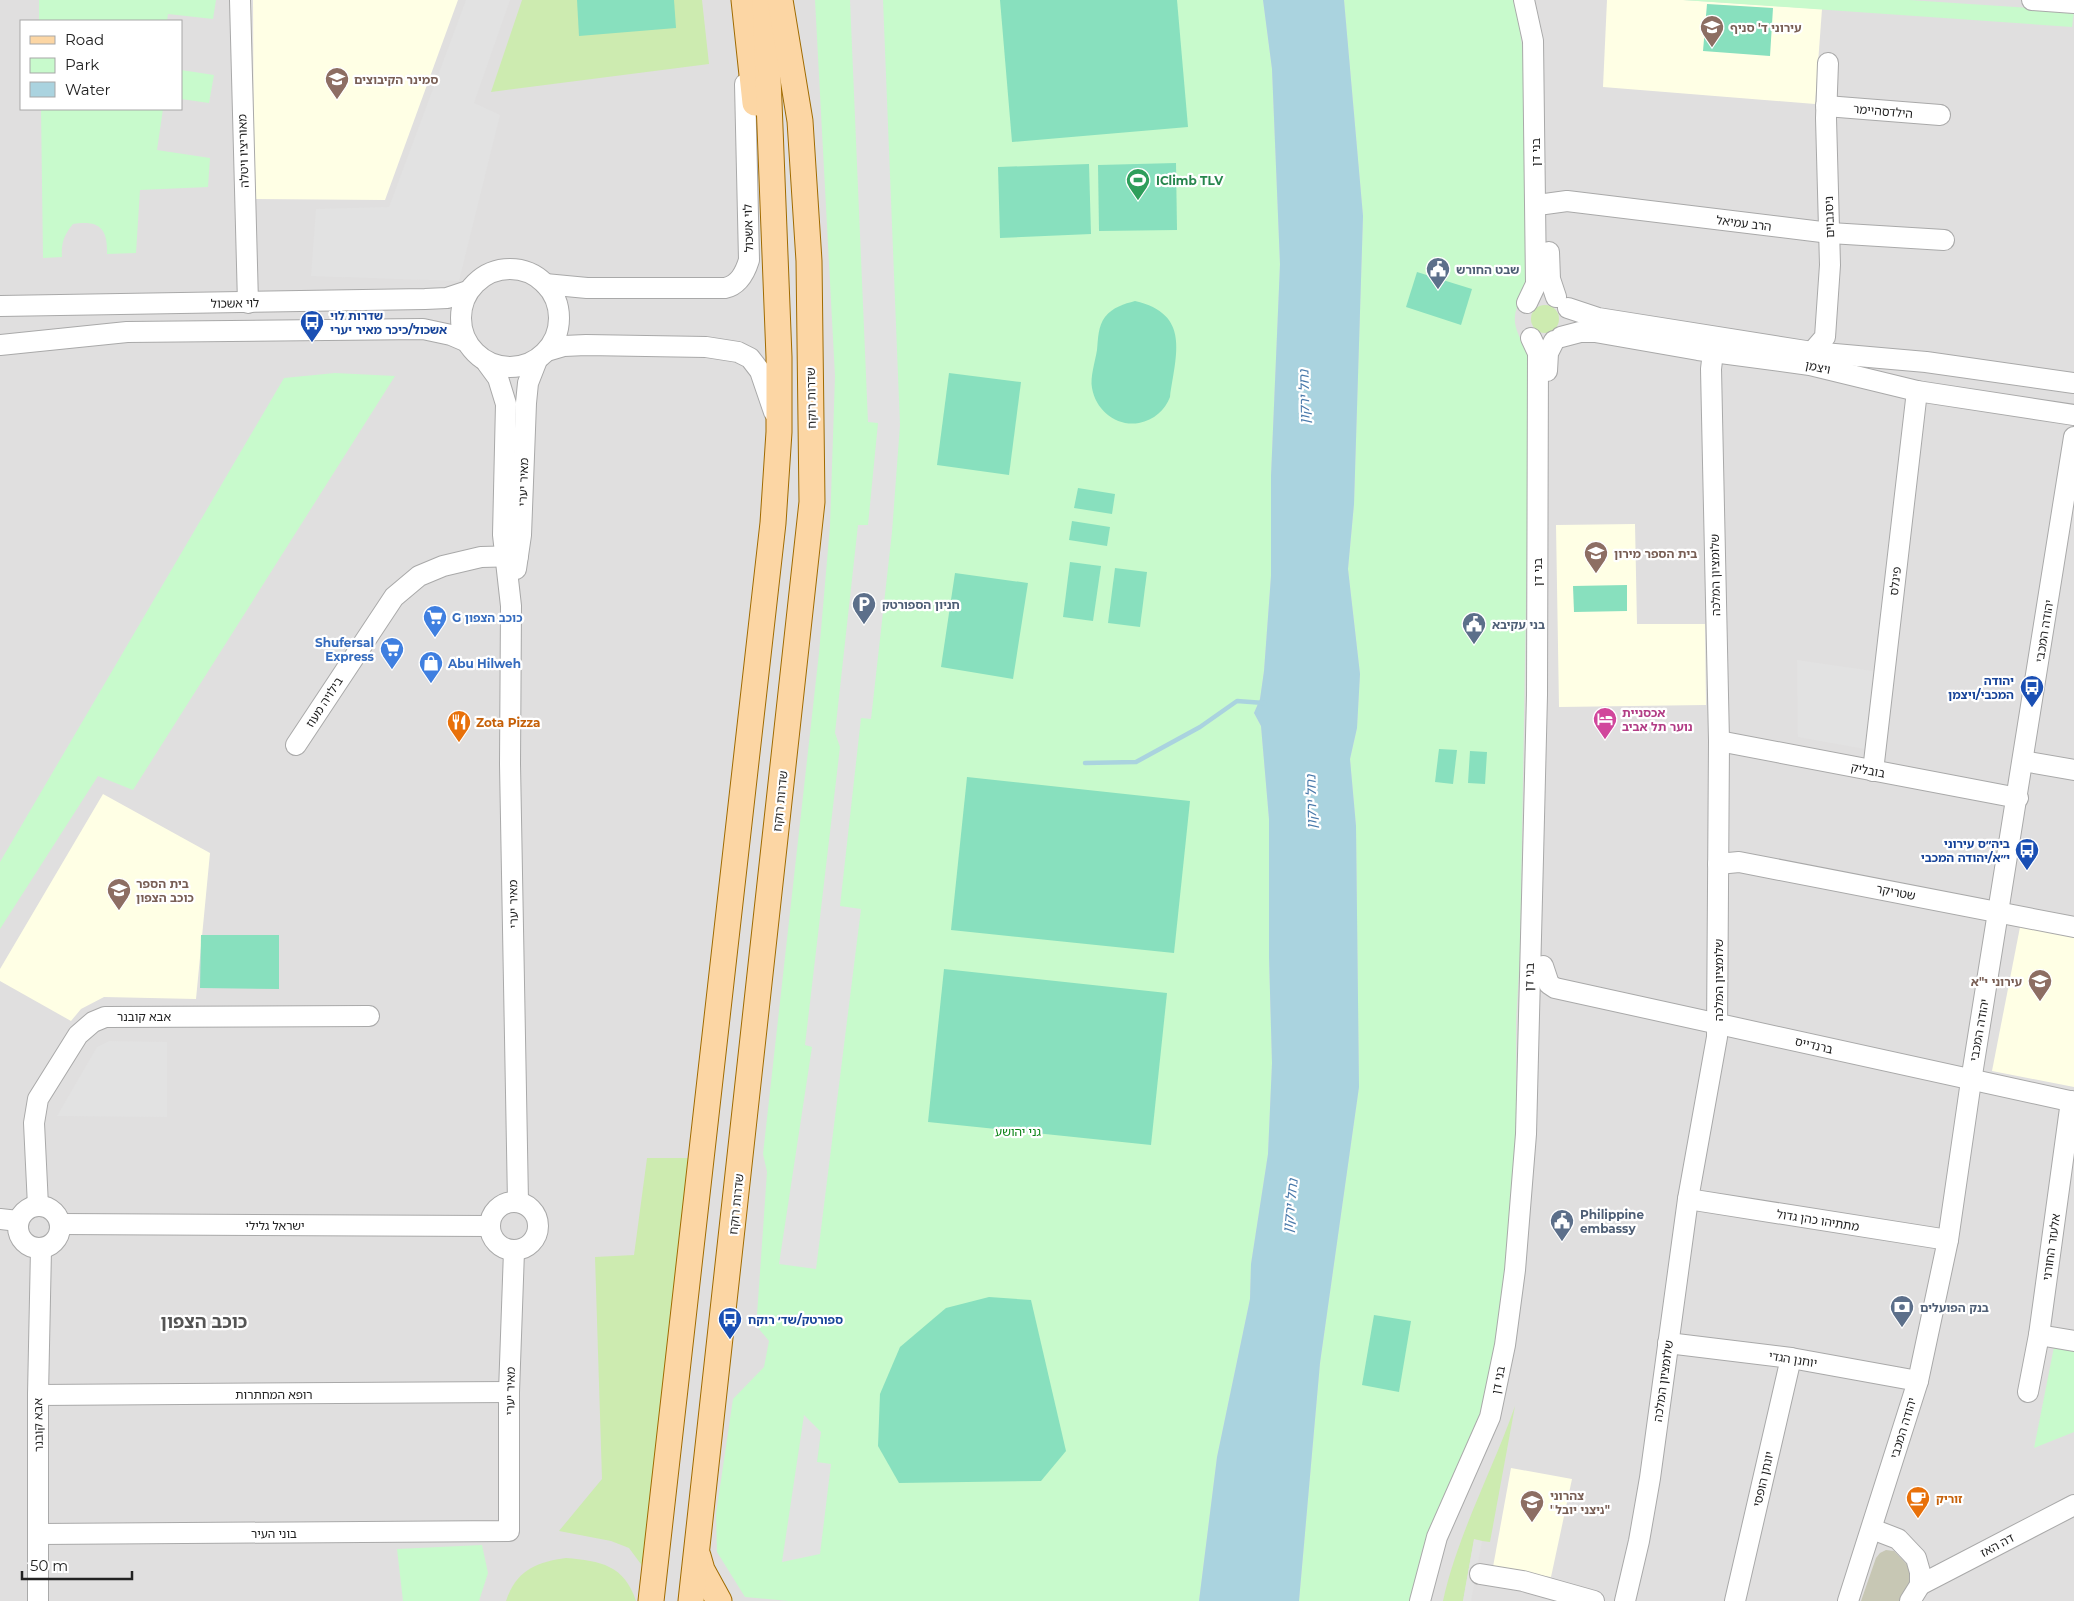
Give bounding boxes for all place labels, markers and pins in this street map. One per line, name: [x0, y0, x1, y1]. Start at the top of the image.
school or university icon: עירוני ד' סניף: [1699, 14, 1725, 48]
place label: עירוני ד' סניף: [1730, 20, 1802, 35]
school or university icon: סמינר הקיבוצים: [324, 66, 350, 100]
place label: סמינר הקיבוצים: [354, 72, 438, 87]
sports icon: IClimb TLV: [1125, 167, 1151, 201]
place label: IClimb TLV: [1156, 173, 1224, 188]
public building icon: שבט החורש: [1425, 256, 1451, 290]
place label: שבט החורש: [1456, 262, 1519, 277]
place label: שדרות לוי אשכול/כיכר מאיר יערי: [330, 308, 447, 337]
bus stop icon: שדרות לוי אשכול/כיכר מאיר יערי: [299, 309, 325, 343]
school or university icon: בית הספר מירון: [1583, 540, 1609, 574]
place label: בית הספר מירון: [1614, 546, 1697, 561]
parking icon: חניון הספורטק: [851, 591, 877, 625]
place label: חניון הספורטק: [882, 597, 960, 612]
supermarket icon: G כוכב הצפון: [422, 604, 448, 638]
place label: G כוכב הצפון: [452, 610, 523, 625]
public building icon: בני עקיבא: [1461, 611, 1487, 645]
place label: בני עקיבא: [1492, 617, 1545, 632]
place label: Shufersal Express: [315, 635, 375, 664]
supermarket icon: Shufersal Express: [379, 636, 405, 670]
shop icon: Abu Hilweh: [418, 650, 444, 684]
place label: Abu Hilweh: [447, 656, 521, 671]
place label: יהודה המכבי/ויצמן: [1948, 673, 2014, 702]
bus stop icon: יהודה המכבי/ויצמן: [2019, 674, 2045, 708]
place label: אכסניית נוער תל אביב: [1622, 705, 1693, 734]
hotel icon: אכסניית נוער תל אביב: [1592, 706, 1618, 740]
restaurant icon: Zota Pizza: [446, 709, 472, 743]
place label: Zota Pizza: [476, 715, 540, 730]
place label: ביה״ס עירוני י״א/יהודה המכבי: [1921, 836, 2010, 865]
bus stop icon: ביה״ס עירוני י״א/יהודה המכבי: [2014, 837, 2040, 871]
place label: בית הספר כוכב הצפון: [136, 876, 194, 905]
school or university icon: בית הספר כוכב הצפון: [106, 877, 132, 911]
school or university icon: עירוני י"א: [2027, 968, 2053, 1002]
place label: עירוני י"א: [1971, 974, 2022, 989]
place label: Philippine embassy: [1580, 1207, 1644, 1236]
public building icon: Philippine embassy: [1549, 1208, 1575, 1242]
bank icon: בנק הפועלים: [1889, 1294, 1915, 1328]
place label: בנק הפועלים: [1920, 1300, 1989, 1315]
bus stop icon: ספורטק/שד׳ רוקח: [717, 1306, 743, 1340]
place label: ספורטק/שד׳ רוקח: [748, 1312, 843, 1327]
cafe icon: זוריק: [1905, 1485, 1931, 1519]
place label: צהרוני "ניצני יובל": [1550, 1488, 1610, 1517]
school or university icon: צהרוני "ניצני יובל": [1519, 1489, 1545, 1523]
place label: זוריק: [1936, 1491, 1963, 1506]

